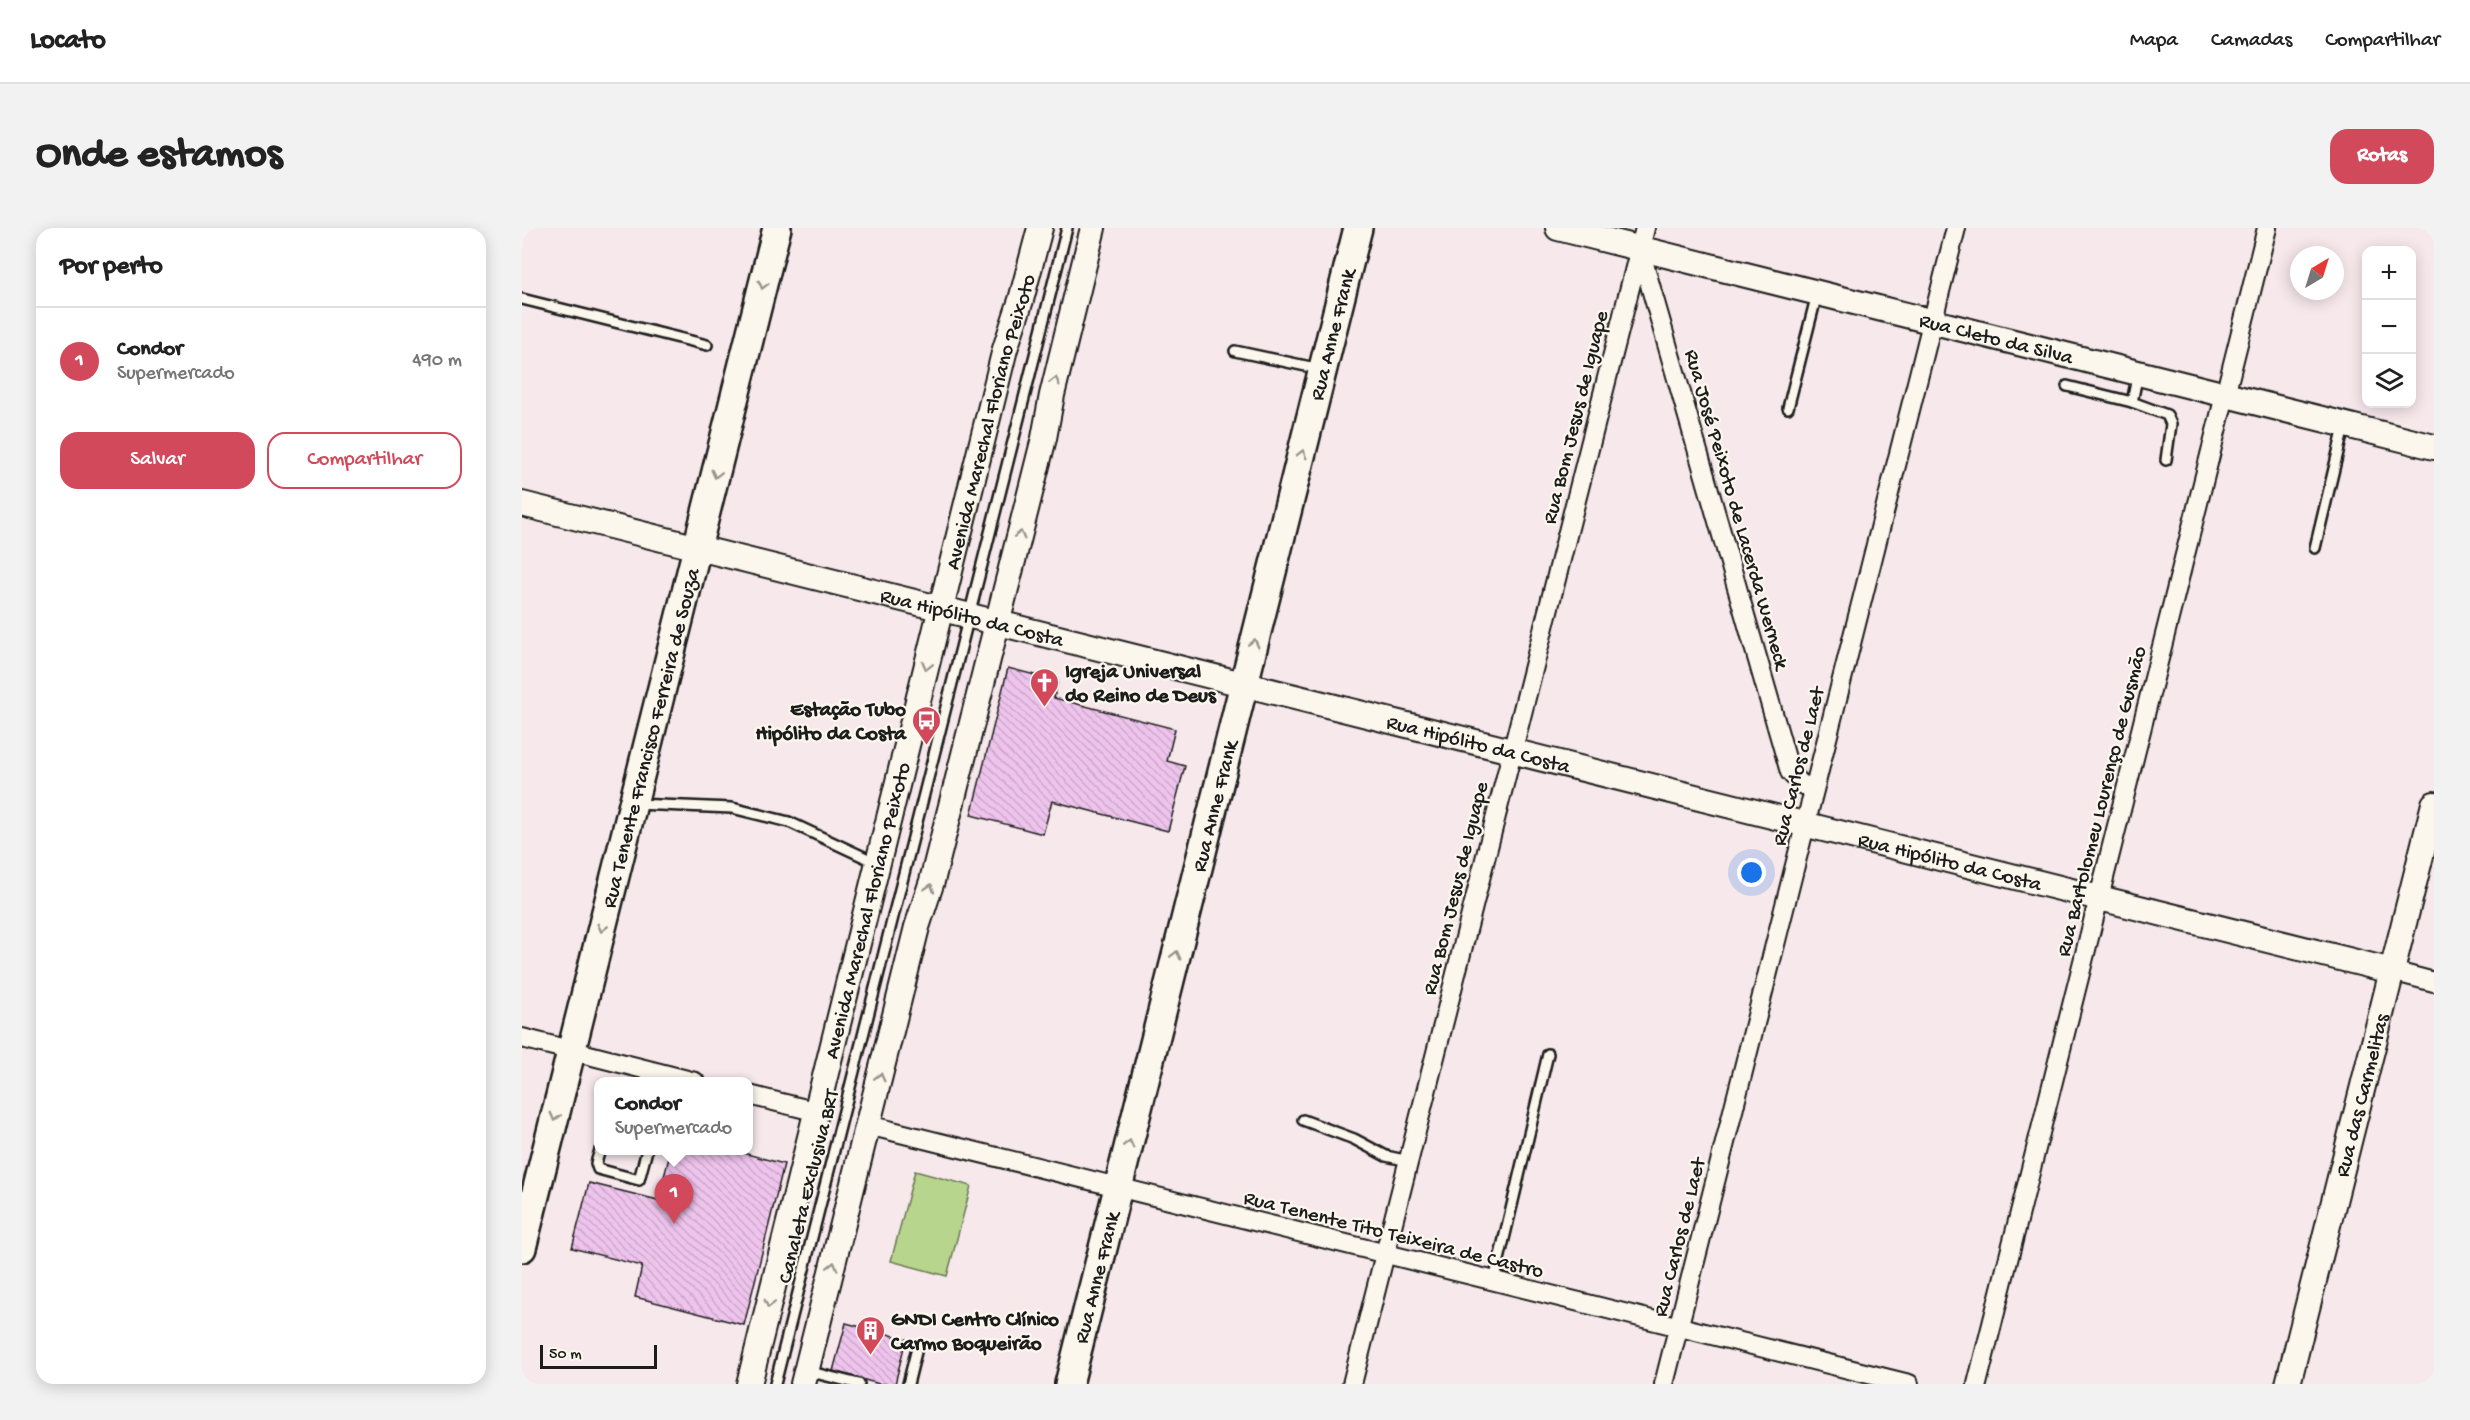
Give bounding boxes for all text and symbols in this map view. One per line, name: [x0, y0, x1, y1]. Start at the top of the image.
text: Locato: [30, 25, 106, 58]
text: Mapa: [2130, 29, 2178, 54]
text: Camadas: [2211, 29, 2292, 54]
text: Compartilhar: [2325, 29, 2440, 54]
button: Rotas: [2330, 129, 2434, 184]
text: Onde estamos: [36, 132, 282, 181]
north arrow: [2290, 246, 2344, 300]
map controls: [2362, 246, 2416, 408]
button: +: [2362, 246, 2416, 300]
text: Por perto: [60, 252, 163, 283]
street label: Rua Anne Frank: [1306, 264, 1364, 404]
street label: Avenida Marechal Floriano Peixoto: [942, 272, 1043, 573]
one-way arrow: [758, 280, 771, 290]
button: −: [2362, 300, 2416, 354]
street label: Rua Bom Jesus de Iguape: [1539, 307, 1616, 527]
street label: Rua Cleto da Silva: [1916, 310, 2076, 373]
text: Condor: [117, 337, 183, 363]
street label: Rua José Peixoto de Lacerda Werneck: [1677, 347, 1793, 675]
text: 1: [75, 350, 84, 373]
text: 490 m: [412, 350, 462, 373]
button: layers: [2362, 354, 2416, 408]
text: Supermercado: [117, 363, 235, 386]
one-way arrow: [1048, 376, 1060, 387]
button: Salvar: [60, 432, 255, 489]
button: Compartilhar: [267, 432, 462, 489]
one-way arrow: [1294, 449, 1307, 459]
one-way arrow: [710, 469, 723, 479]
one-way arrow: [1013, 530, 1026, 540]
street label: Rua Tenente Francisco Ferreira de Souza: [598, 565, 708, 911]
street label: Rua Hipólito da Costa: [877, 585, 1067, 655]
one-way arrow: [1247, 639, 1260, 649]
street label: Rua Bartolomeu Lourenço de Gusmão: [2053, 644, 2154, 960]
one-way arrow: [921, 660, 934, 670]
place label: Igreja Universal do Reino de Deus: [1065, 661, 1217, 710]
church icon: Igreja Universal do Reino de Deus: [1028, 666, 1060, 708]
street label: Rua Carlos de Laet: [1769, 682, 1833, 849]
place label: Estação Tubo Hipólito da Costa: [755, 699, 907, 748]
bus stop icon: Estação Tubo Hipólito da Costa: [911, 704, 943, 746]
street label: Rua Hipólito da Costa: [1383, 711, 1573, 782]
street label: Rua Anne Frank: [1188, 736, 1246, 875]
street label: Avenida Marechal Floriano Peixoto: [821, 760, 918, 1062]
street label: Rua Bom Jesus de Iguape: [1419, 778, 1496, 998]
street label: Rua Hipólito da Costa: [1855, 829, 2045, 899]
your location: [1737, 858, 1766, 887]
one-way arrow: [923, 883, 935, 894]
one-way arrow: [597, 923, 610, 933]
one-way arrow: [1169, 950, 1182, 960]
street label: Rua das Carmelitas: [2332, 1010, 2397, 1180]
one-way arrow: [872, 1072, 885, 1082]
popup: [594, 1077, 753, 1155]
street label: Canaleta Exclusiva BRT: [774, 1086, 847, 1286]
text: Condor: [615, 1092, 681, 1118]
one-way arrow: [549, 1112, 562, 1122]
text: Supermercado: [615, 1118, 732, 1141]
one-way arrow: [1121, 1139, 1134, 1149]
street label: Rua Carlos de Laet: [1650, 1153, 1714, 1320]
pin: 1: [654, 1174, 694, 1224]
street label: Rua Tenente Tito Teixeira de Castro: [1240, 1187, 1546, 1286]
street label: Rua Anne Frank: [1071, 1207, 1128, 1347]
one-way arrow: [825, 1261, 838, 1271]
one-way arrow: [764, 1298, 777, 1308]
place label: GNDI Centro Clínico Carmo Boqueirão: [890, 1309, 1059, 1358]
building icon: GNDI Centro Clínico Carmo Boqueirão: [854, 1314, 886, 1356]
scale bar: [540, 1342, 657, 1370]
text: 50 m: [549, 1346, 582, 1365]

